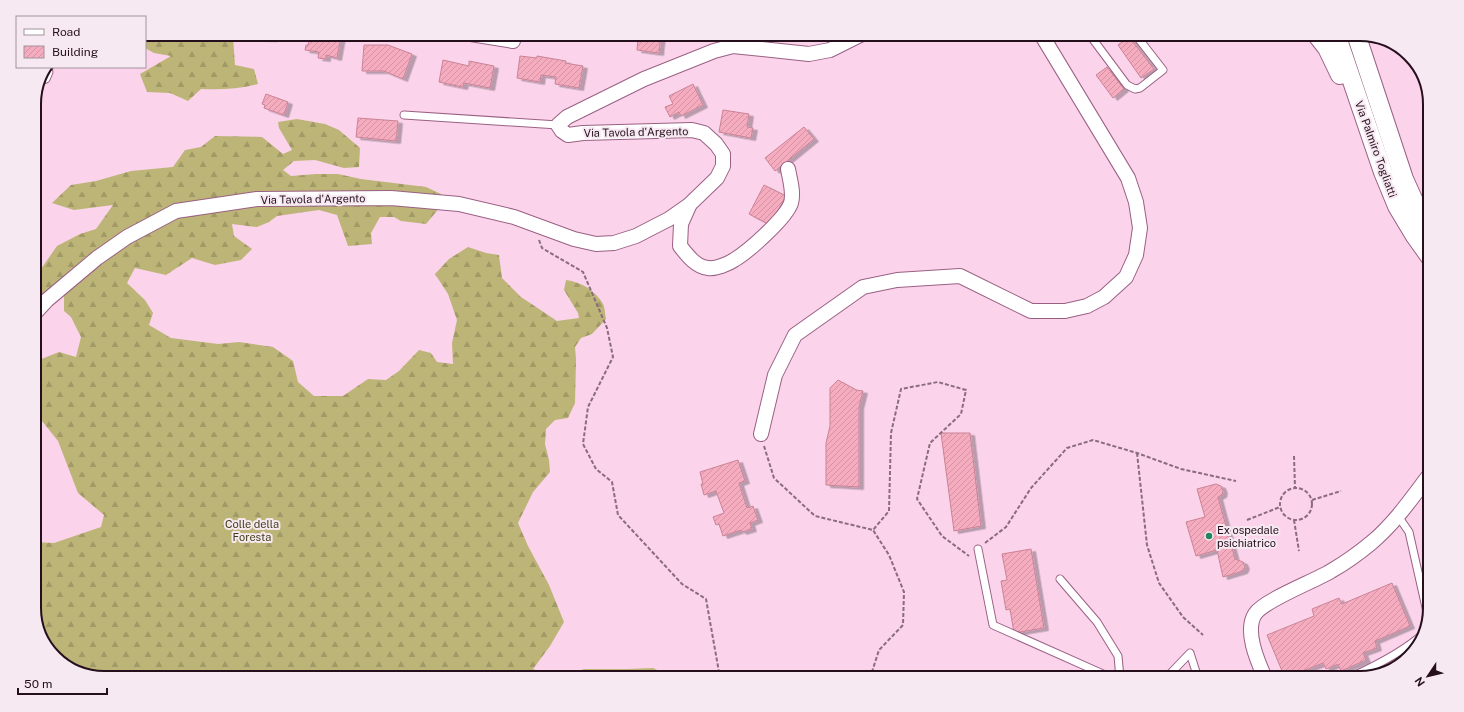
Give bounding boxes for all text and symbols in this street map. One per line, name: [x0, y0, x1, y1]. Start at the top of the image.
legend: [16, 16, 146, 68]
text: Road: [52, 25, 80, 39]
text: Building: [52, 45, 98, 59]
street label: Via Palmiro Togliatti: [1353, 99, 1399, 199]
street label: Via Tavola d'Argento: [584, 125, 688, 139]
street label: Via Tavola d'Argento: [261, 192, 365, 206]
park label: Colle della Foresta: [225, 518, 279, 543]
place label: Ex ospedale psichiatrico: [1217, 524, 1279, 549]
marker: Ex ospedale psichiatrico: [1204, 531, 1214, 541]
north arrow: [1408, 656, 1448, 696]
scale bar: [18, 670, 107, 696]
text: N: [1412, 675, 1427, 689]
text: 50 m: [24, 677, 52, 691]

